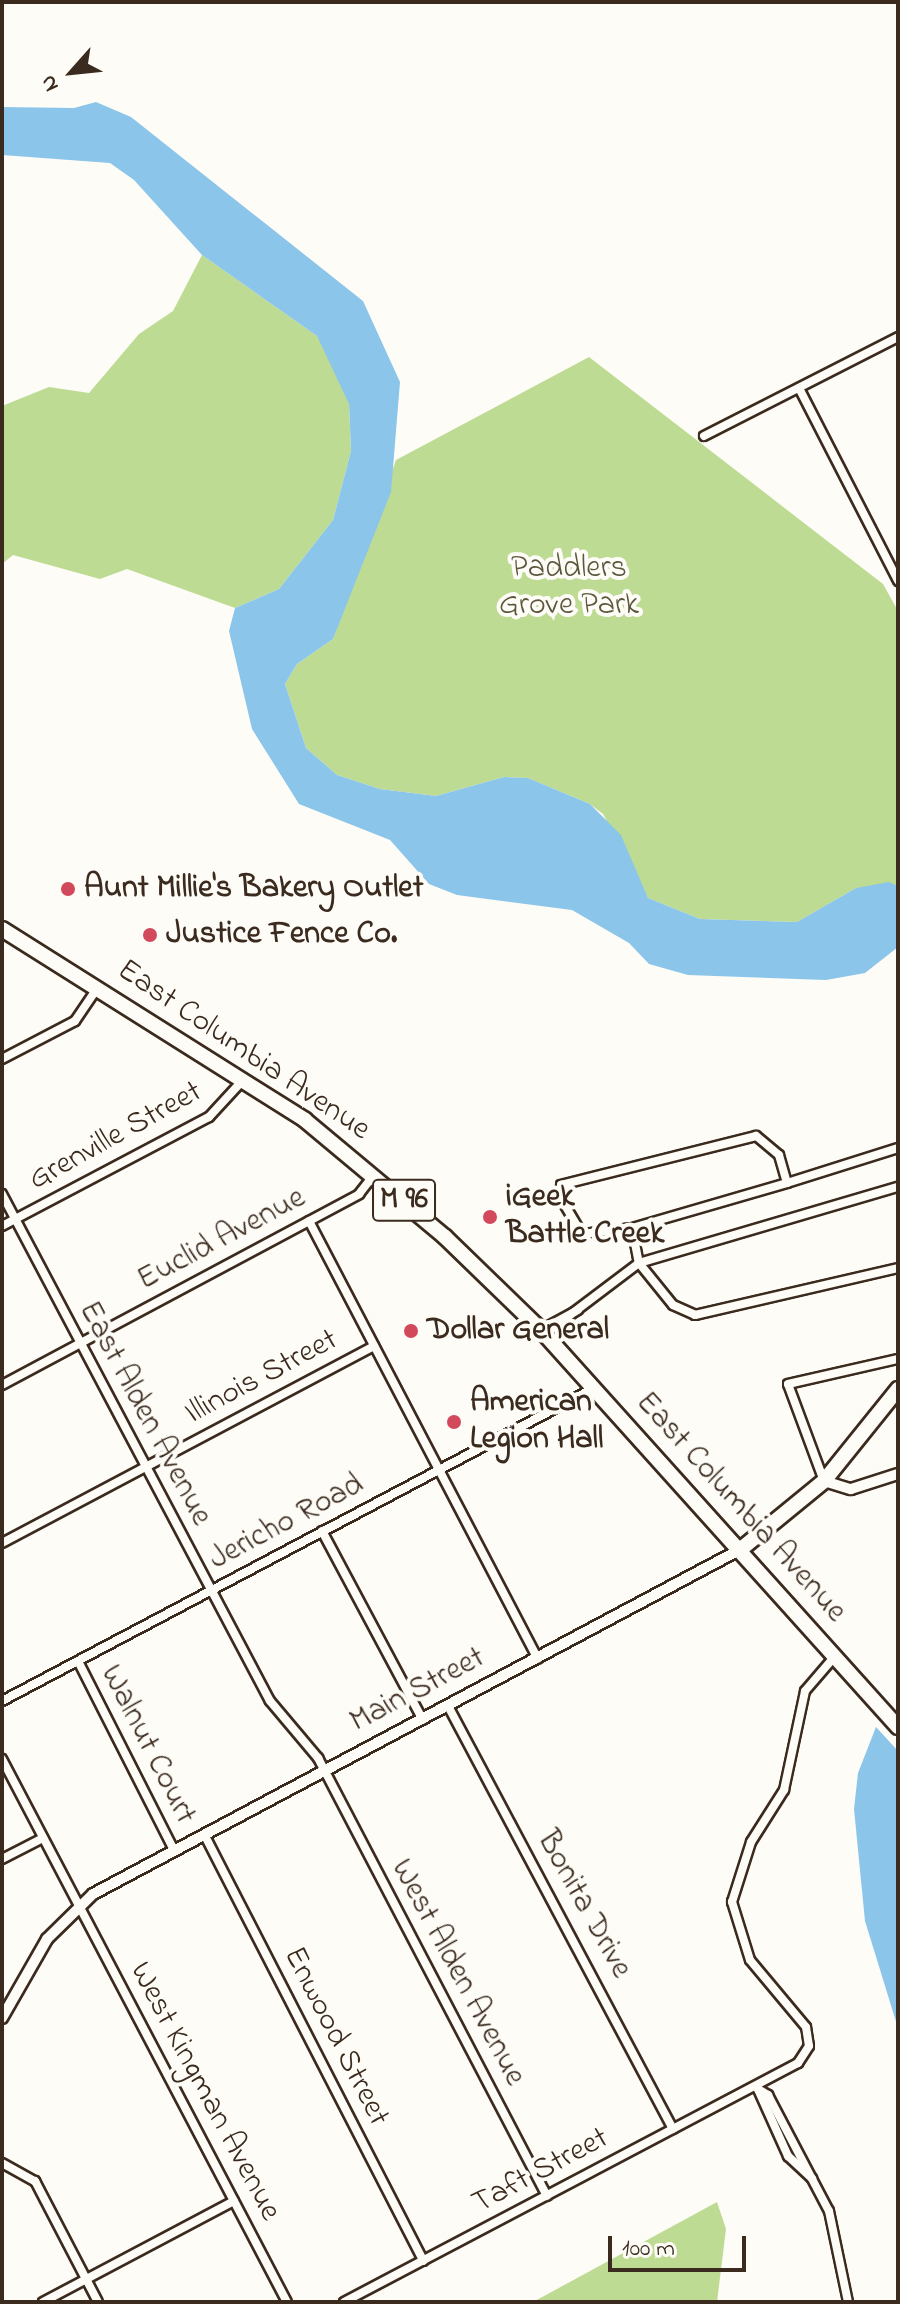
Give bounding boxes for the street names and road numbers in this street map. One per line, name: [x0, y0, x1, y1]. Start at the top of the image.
street label: East Columbia Avenue: [109, 952, 377, 1150]
street label: Grenville Street: [23, 1074, 209, 1200]
road number: M 96: [372, 1174, 436, 1226]
street label: Euclid Avenue: [131, 1180, 313, 1300]
street label: East Alden Avenue: [69, 1295, 219, 1533]
street label: Illinois Street: [179, 1322, 345, 1434]
street label: East Columbia Avenue: [626, 1385, 854, 1631]
street label: Jericho Road: [203, 1466, 371, 1580]
street label: Main Street: [344, 1640, 492, 1742]
street label: Walnut Court: [91, 1659, 203, 1831]
street label: Bonita Drive: [527, 1825, 639, 1985]
street label: West Alden Avenue: [381, 1853, 533, 2093]
street label: Enwood Street: [273, 1941, 397, 2133]
street label: West Kingman Avenue: [120, 1956, 288, 2228]
street label: Taft Street: [466, 2120, 616, 2224]

